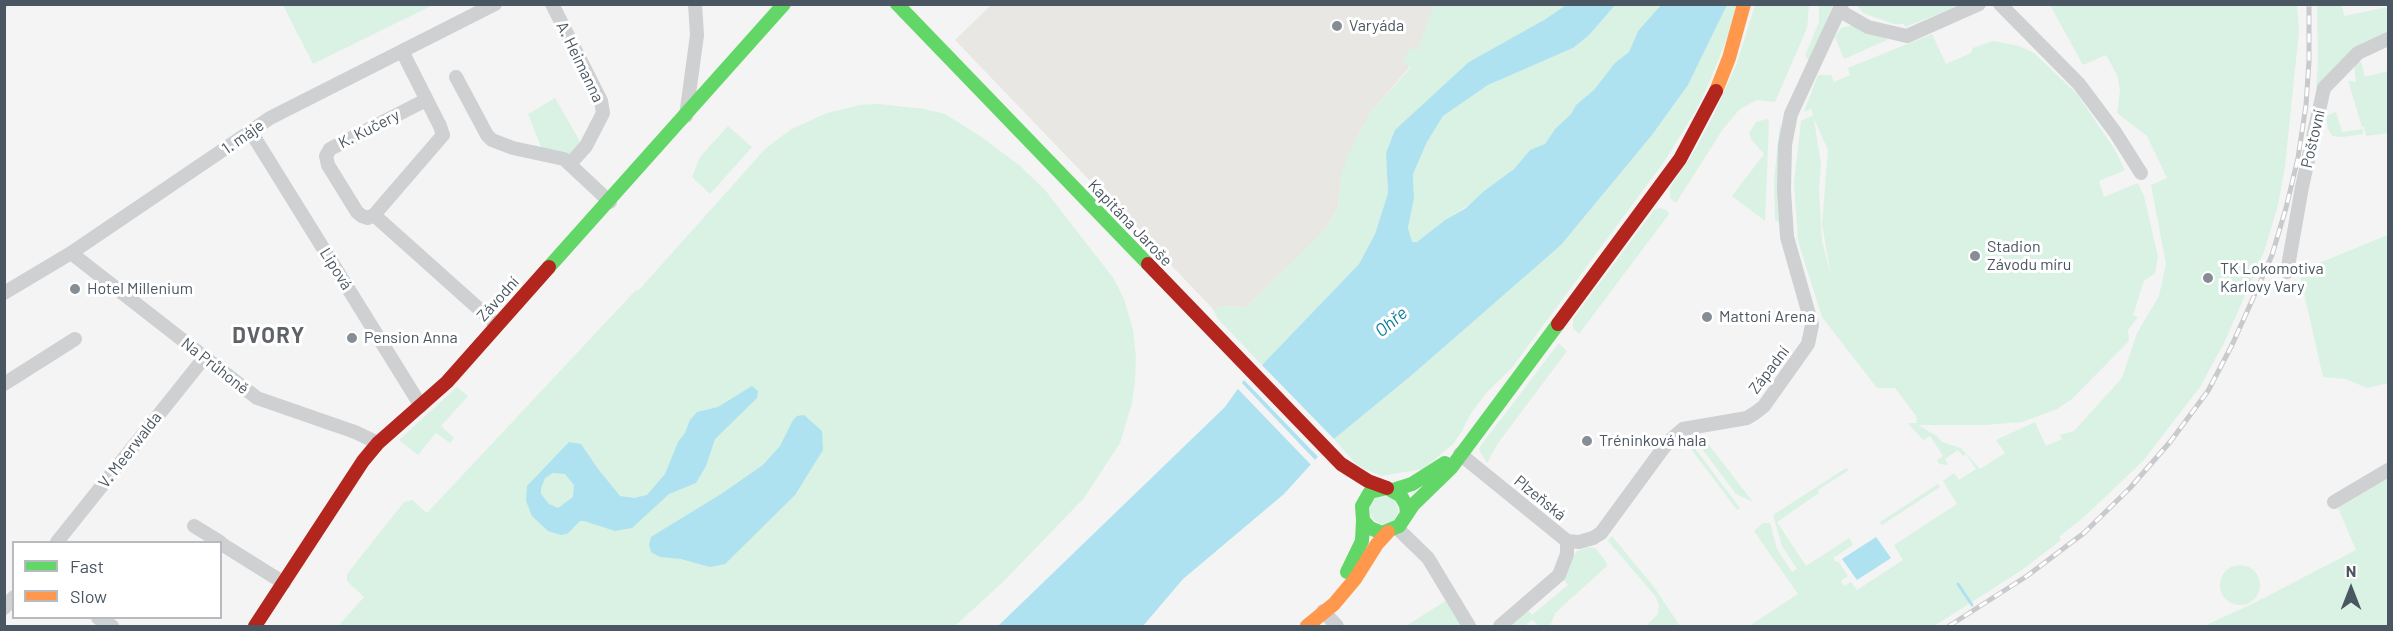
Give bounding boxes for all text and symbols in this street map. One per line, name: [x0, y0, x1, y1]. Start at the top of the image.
place label: Varyáda: [1349, 16, 1404, 36]
street label: A. Heimanna: [552, 19, 608, 105]
marker: Varyáda: [1330, 19, 1344, 33]
street label: K. Kučery: [335, 105, 403, 153]
street label: Poštovní: [2297, 108, 2329, 170]
street label: 1. máje: [218, 116, 268, 158]
street label: Kapitána Jaroše: [1084, 176, 1176, 270]
place label: Stadion Závodu míru: [1987, 237, 2071, 275]
street label: Lipová: [316, 244, 356, 294]
marker: Stadion Závodu míru: [1968, 249, 1982, 263]
place label: TK Lokomotiva Karlovy Vary: [2220, 259, 2324, 297]
marker: TK Lokomotiva Karlovy Vary: [2201, 271, 2215, 285]
street label: Závodní: [473, 273, 523, 325]
place label: Hotel Millenium: [87, 279, 193, 299]
marker: Hotel Millenium: [68, 282, 82, 296]
water label: Ohře: [1370, 302, 1412, 342]
place label: Mattoni Arena: [1719, 307, 1815, 327]
marker: Mattoni Arena: [1700, 310, 1714, 324]
district label: DVORY: [232, 323, 306, 349]
place label: Pension Anna: [364, 328, 458, 348]
marker: Pension Anna: [345, 331, 359, 345]
street label: Na Průhoně: [177, 334, 253, 398]
street label: Západní: [1745, 342, 1793, 398]
street label: V. Meerwalda: [94, 408, 166, 492]
place label: Tréninková hala: [1599, 431, 1706, 451]
marker: Tréninková hala: [1580, 434, 1594, 448]
street label: Plzeňská: [1510, 471, 1570, 525]
legend: [12, 541, 222, 619]
text: Fast: [70, 555, 104, 577]
north arrow: [2321, 559, 2381, 619]
text: N: [2346, 561, 2356, 580]
text: Slow: [70, 585, 107, 607]

